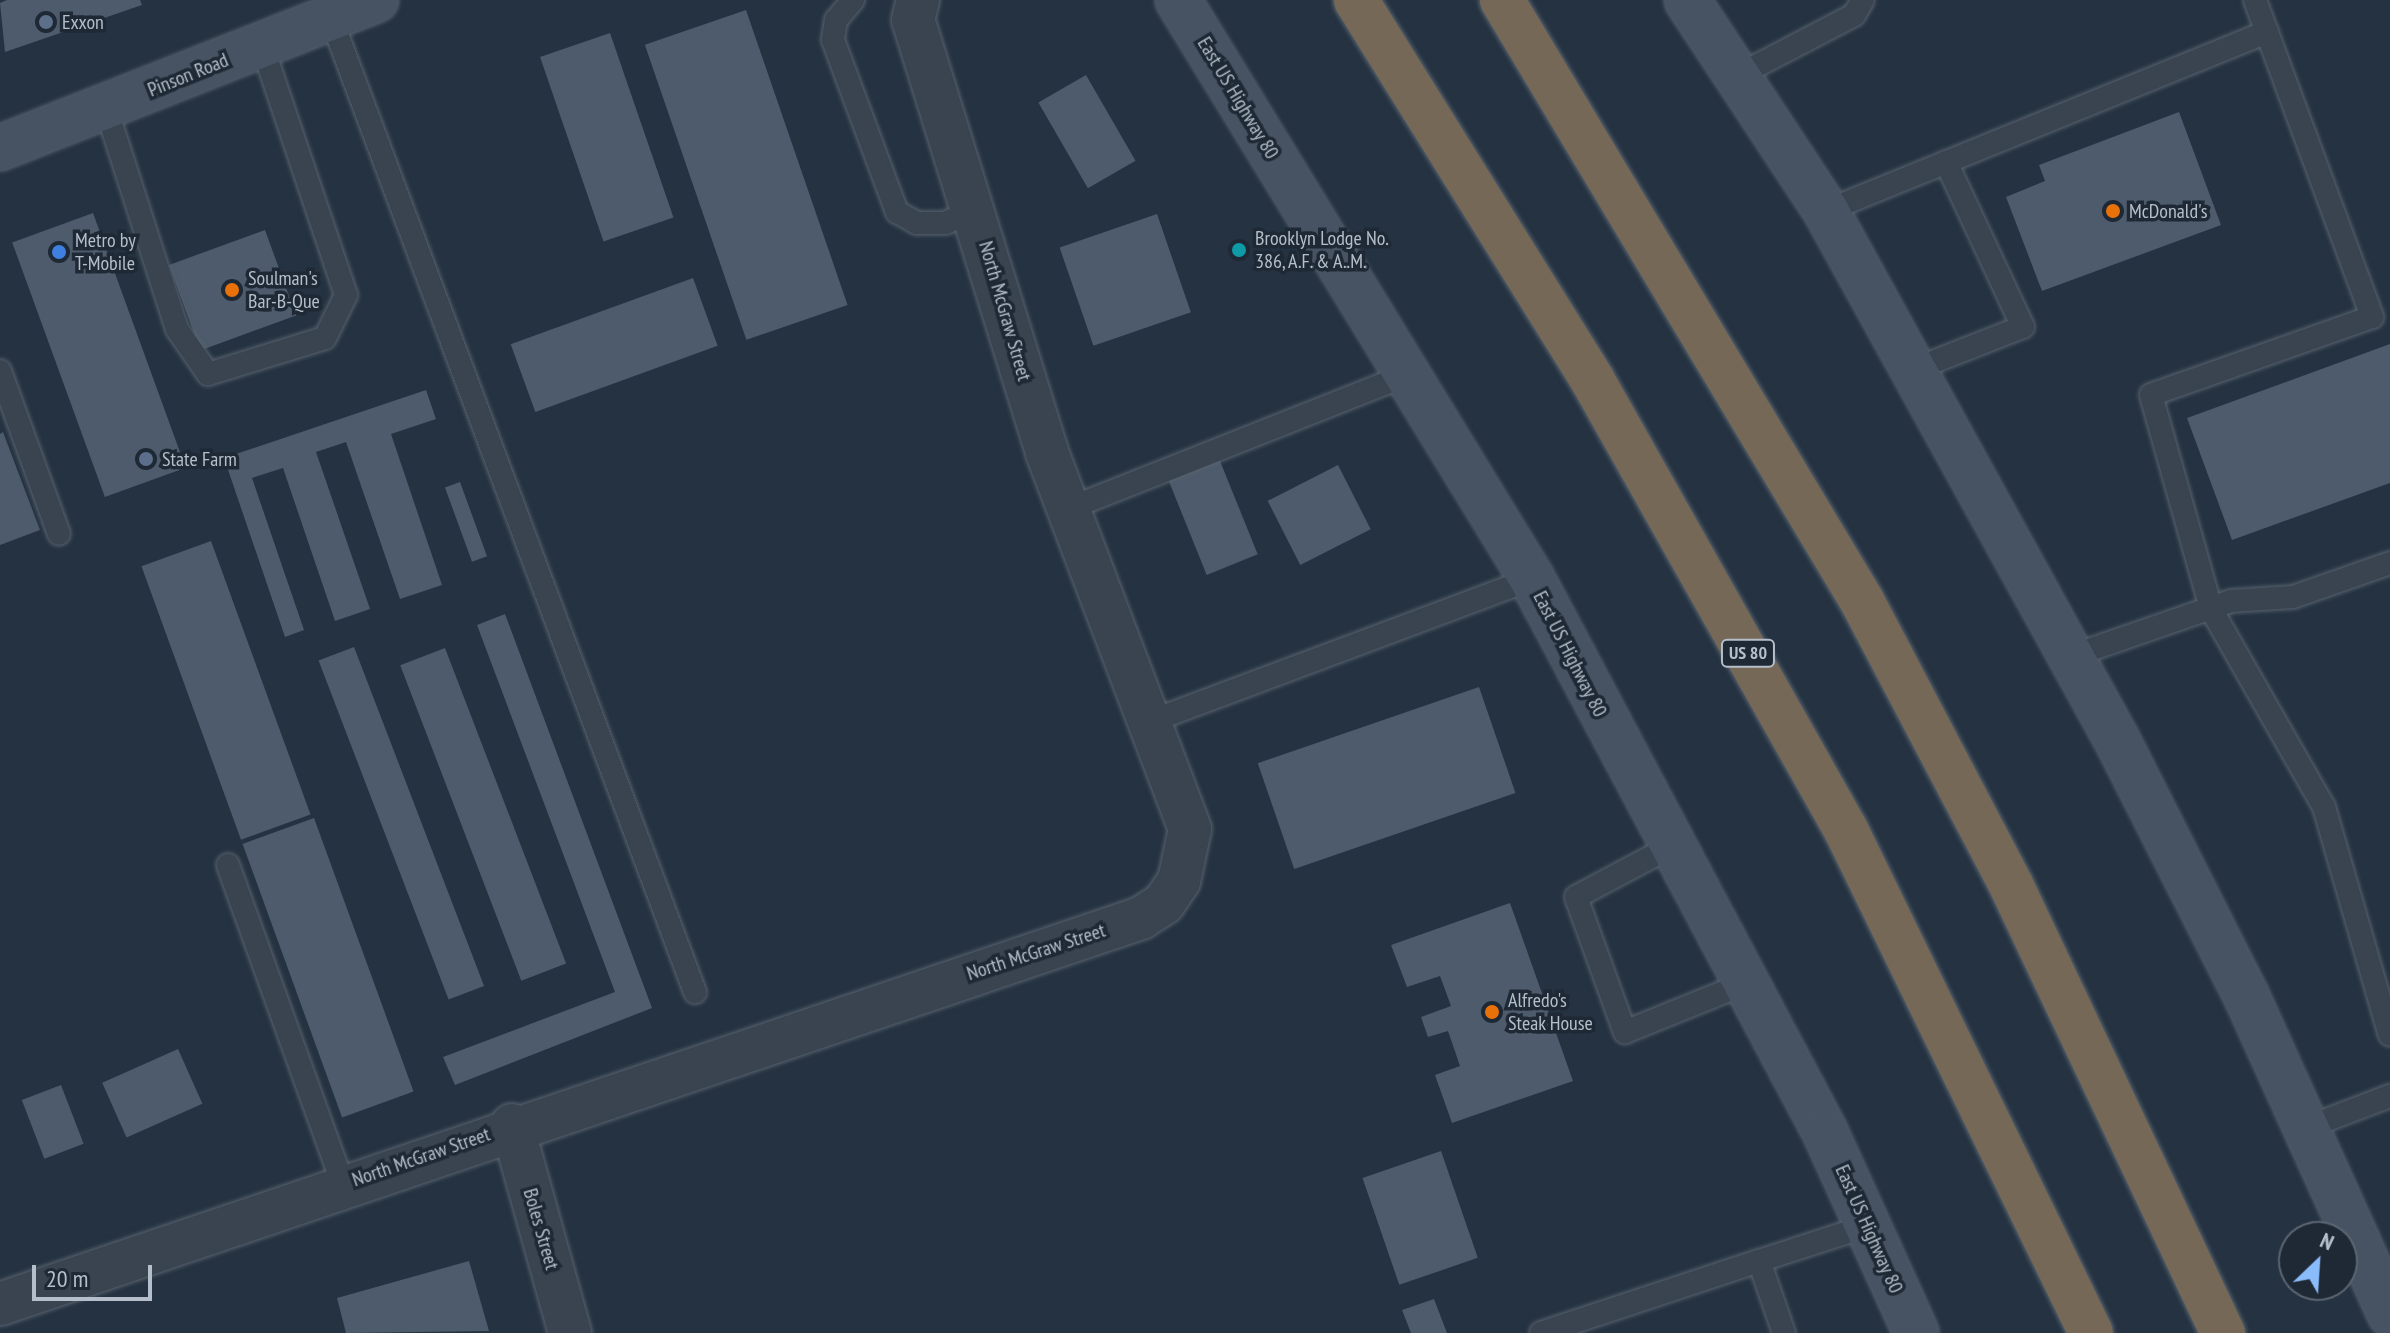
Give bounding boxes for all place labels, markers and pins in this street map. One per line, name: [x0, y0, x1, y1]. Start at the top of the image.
place label: Exxon: [62, 10, 104, 34]
marker: Exxon: [37, 13, 55, 31]
place label: McDonald's: [2129, 199, 2207, 223]
marker: McDonald's: [2104, 202, 2122, 220]
place label: Brooklyn Lodge No. 386, A.F. & A..M.: [1255, 226, 1389, 273]
place label: Metro by T-Mobile: [75, 228, 136, 275]
marker: Brooklyn Lodge No. 386, A.F. & A..M.: [1230, 241, 1248, 259]
marker: Metro by T-Mobile: [50, 243, 68, 261]
place label: Soulman's Bar-B-Que: [248, 266, 320, 313]
marker: Soulman's Bar-B-Que: [223, 281, 241, 299]
place label: State Farm: [162, 447, 237, 471]
marker: State Farm: [137, 450, 155, 468]
place label: Alfredo's Steak House: [1508, 988, 1593, 1035]
marker: Alfredo's Steak House: [1483, 1003, 1501, 1021]

